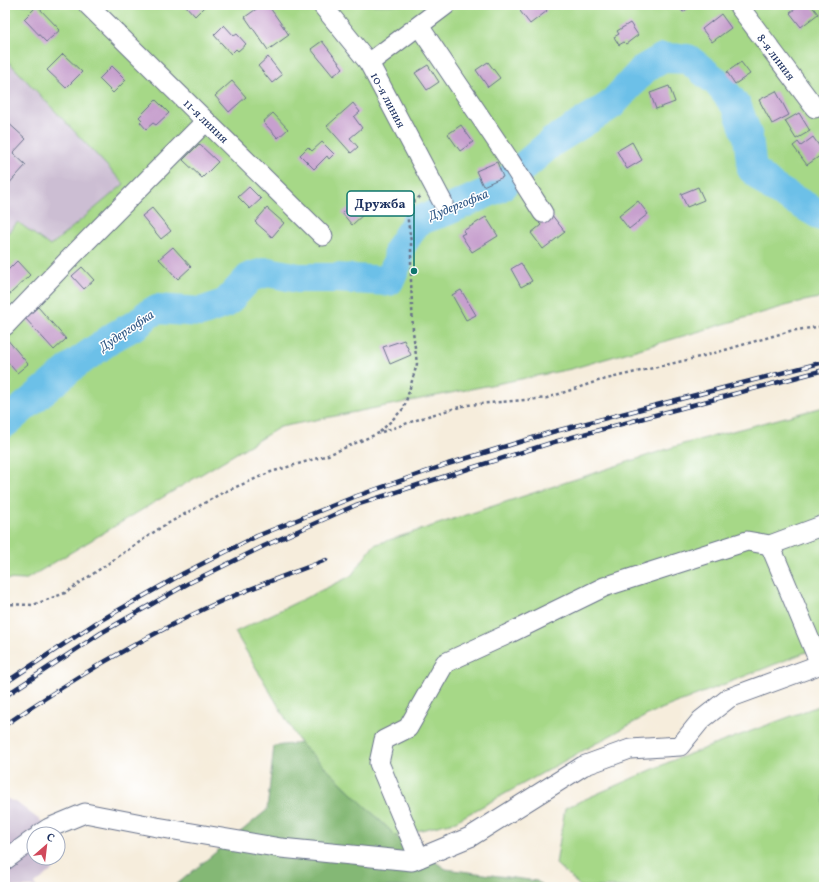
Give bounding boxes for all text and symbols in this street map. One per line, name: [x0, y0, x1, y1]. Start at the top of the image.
street label: 8-я линия: [752, 31, 798, 84]
street label: 10-я линия: [366, 70, 408, 131]
street label: 11-я линия: [179, 96, 231, 147]
water label: Дудергофка: [425, 186, 491, 226]
callout: Дружба: [347, 191, 414, 216]
text: Дружба: [354, 196, 406, 214]
water label: Дудергофка: [95, 307, 158, 357]
north arrow: [26, 826, 66, 866]
text: С: [43, 830, 57, 847]

